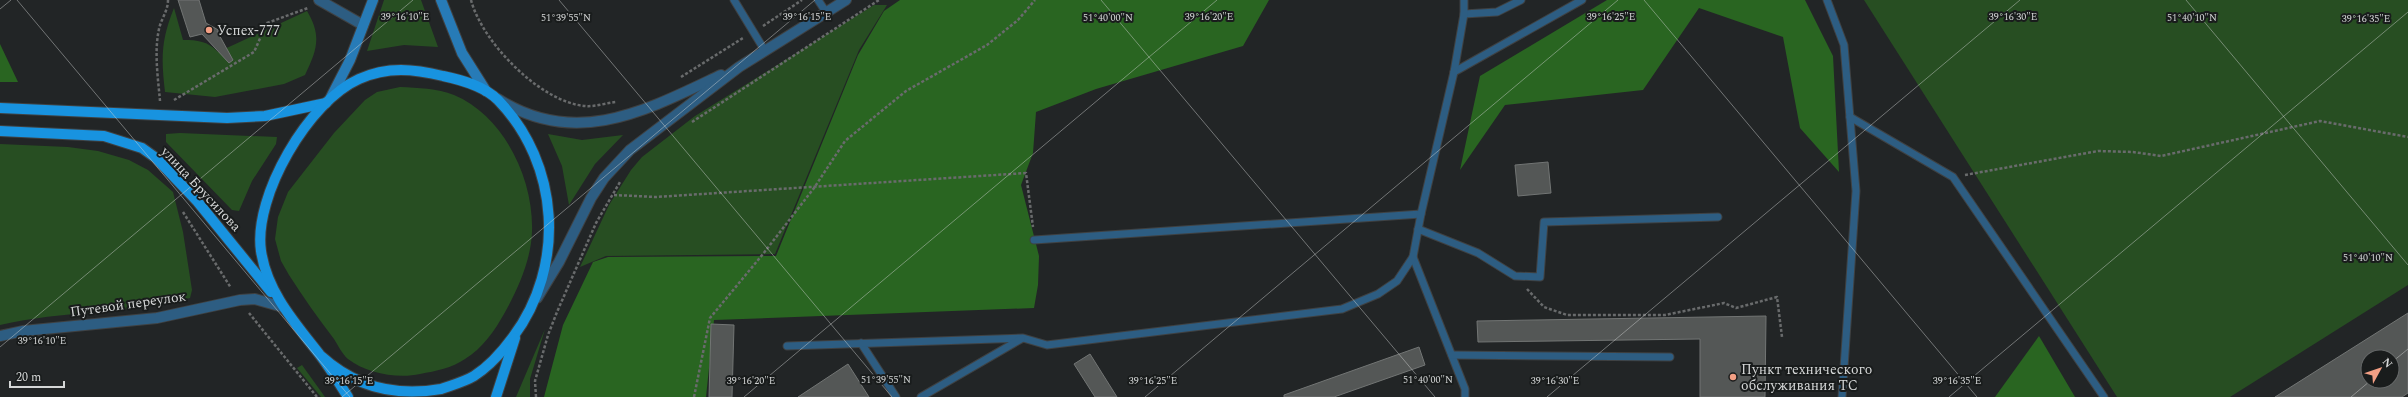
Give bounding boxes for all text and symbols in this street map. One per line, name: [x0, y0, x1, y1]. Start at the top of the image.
text: 39°16'10"E: [381, 9, 429, 25]
text: 39°16'15"E: [783, 9, 831, 25]
text: 39°16'20"E: [1185, 9, 1233, 25]
text: 39°16'25"E: [1587, 9, 1635, 25]
text: 39°16'30"E: [1989, 9, 2037, 25]
text: 51°39'55"N: [541, 10, 591, 26]
text: 51°40'00"N: [1083, 10, 1133, 26]
text: 51°40'10"N: [2167, 10, 2217, 26]
text: 39°16'35"E: [2342, 11, 2390, 27]
place label: Успех-777: [217, 20, 280, 41]
marker: Успех-777: [204, 25, 214, 35]
street label: улица Брусилова: [155, 141, 246, 236]
text: 51°40'10"N: [2343, 250, 2393, 266]
street label: Путевой переулок: [69, 285, 188, 323]
text: 39°16'10"E: [18, 333, 66, 349]
north arrow: [2360, 349, 2400, 389]
text: N: [2378, 354, 2397, 372]
place label: Пункт технического обслуживания ТС: [1741, 359, 1872, 396]
scale bar: [10, 363, 64, 389]
text: 20 m: [16, 368, 41, 387]
text: 51°39'55"N: [861, 372, 911, 388]
text: 51°40'00"N: [1403, 372, 1453, 388]
marker: Пункт технического обслуживания ТС: [1728, 372, 1738, 382]
text: 39°16'15"E: [325, 373, 373, 389]
text: 39°16'20"E: [727, 373, 775, 389]
text: 39°16'25"E: [1129, 373, 1177, 389]
text: 39°16'30"E: [1531, 373, 1579, 389]
text: 39°16'35"E: [1933, 373, 1981, 389]

